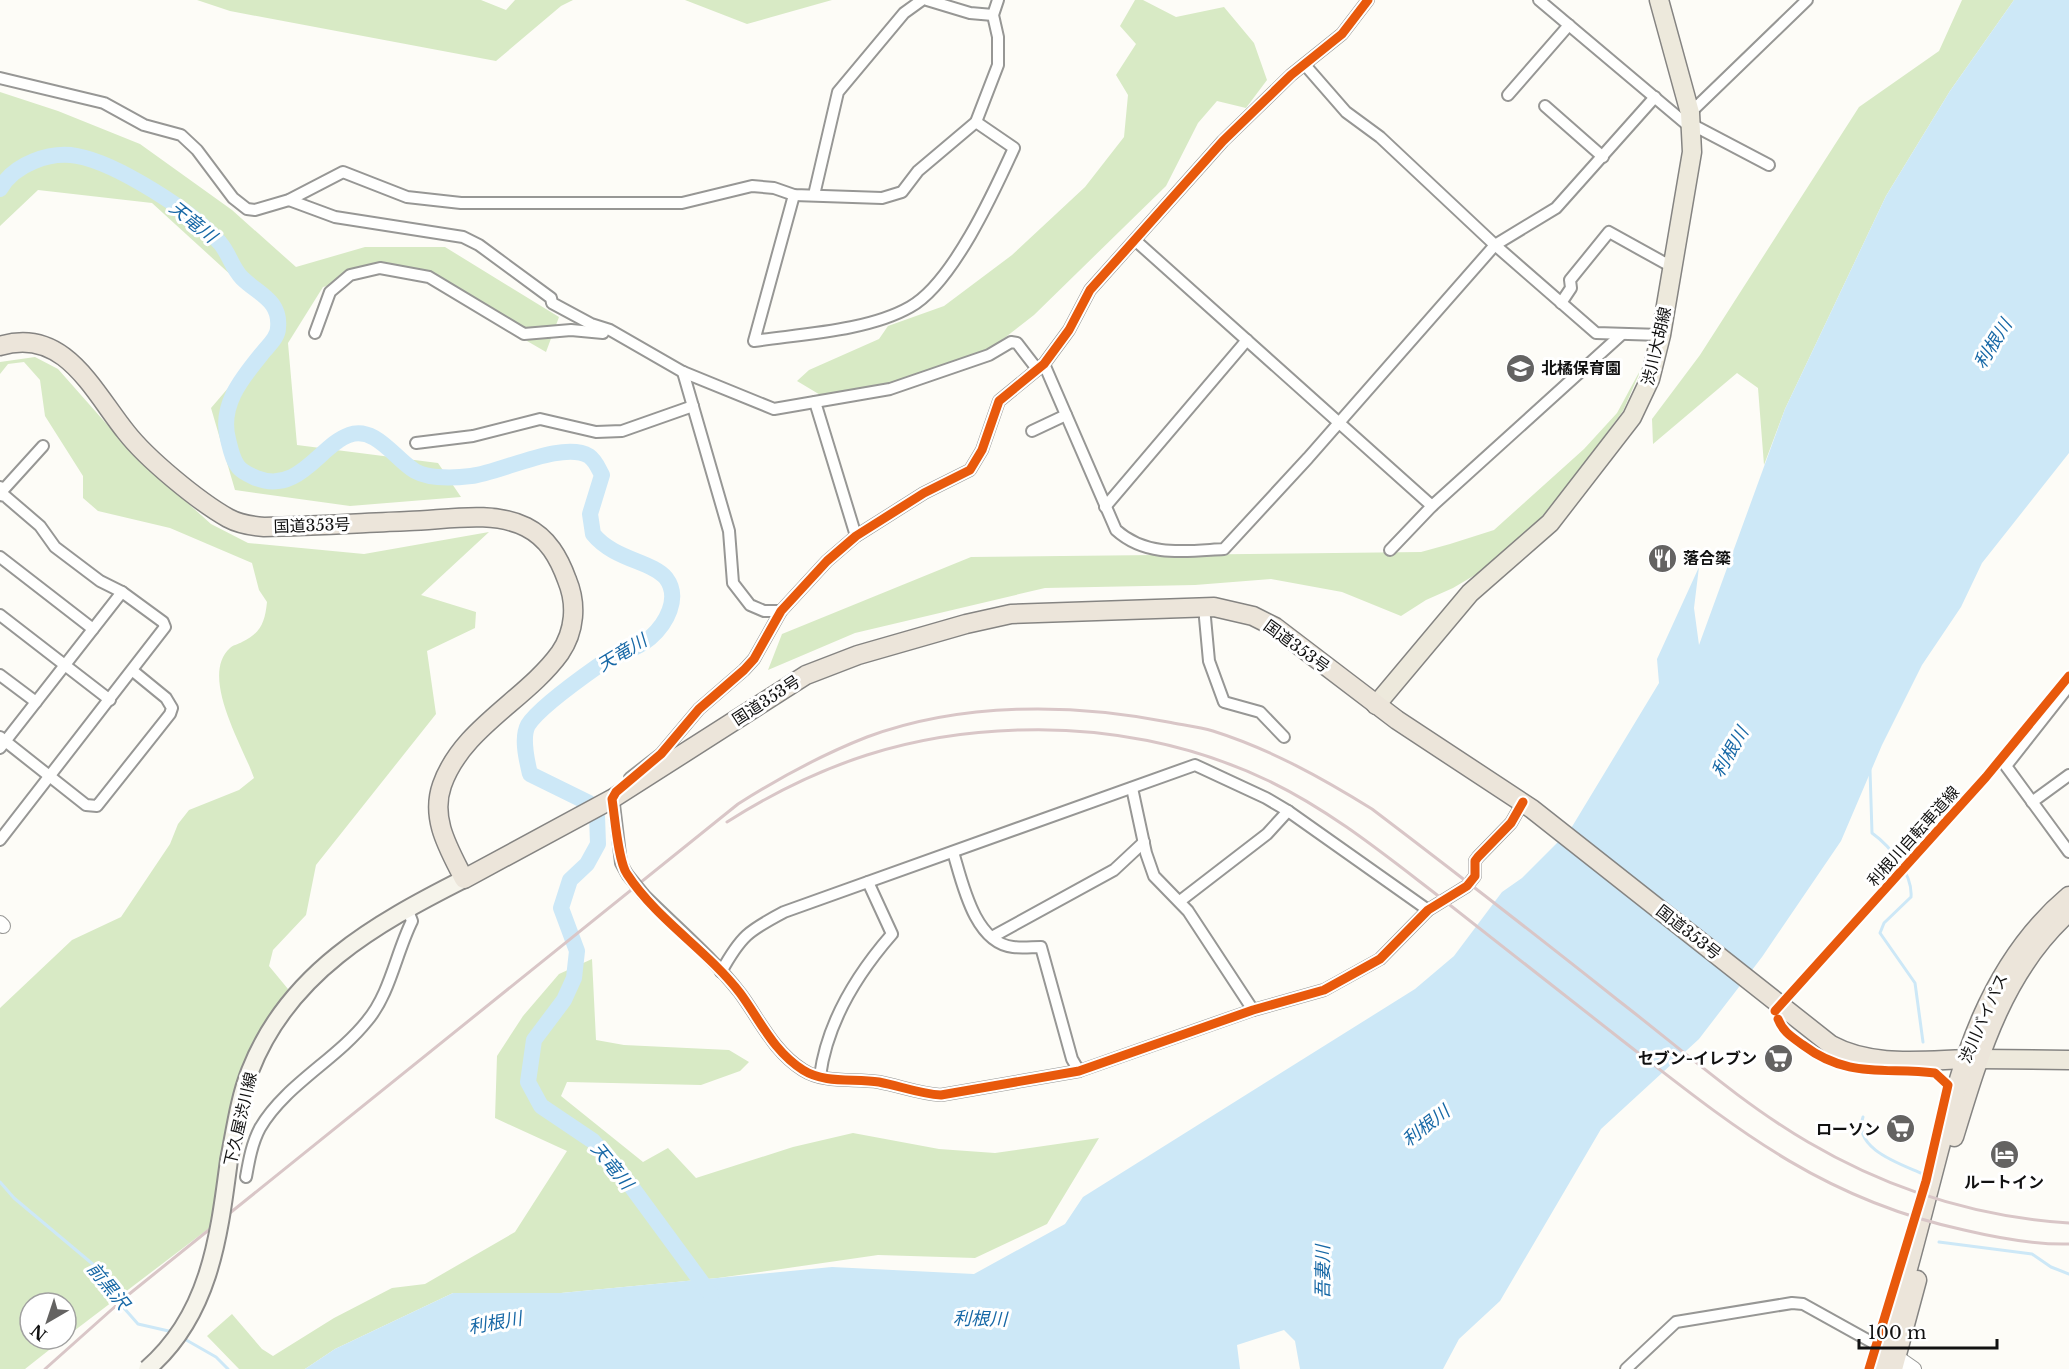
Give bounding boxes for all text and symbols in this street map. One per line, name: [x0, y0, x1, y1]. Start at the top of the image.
water label: 天竜川: [165, 196, 222, 249]
street label: 渋川大胡線: [1637, 305, 1675, 387]
water label: 利根川: [1969, 314, 2018, 373]
school or university icon: 北橘保育園: [1504, 352, 1536, 384]
place label: 北橘保育園: [1541, 358, 1621, 378]
street label: 国道353号: [273, 514, 351, 536]
restaurant icon: 落合簗: [1646, 542, 1678, 574]
place label: 落合簗: [1683, 548, 1731, 568]
street label: 国道353号: [1260, 615, 1334, 677]
water label: 天竜川: [593, 629, 653, 676]
street label: 国道353号: [728, 671, 804, 729]
water label: 利根川: [1707, 721, 1754, 781]
street label: 利根川自転車道線: [1863, 782, 1963, 890]
street label: 国道353号: [1653, 900, 1725, 964]
street label: 渋川バイパス: [1954, 970, 2012, 1066]
supermarket icon: セブン-イレブン: [1762, 1042, 1794, 1074]
place label: セブン-イレブン: [1638, 1048, 1757, 1068]
street label: 下久屋渋川線: [219, 1070, 261, 1168]
water label: 利根川: [1398, 1099, 1456, 1151]
supermarket icon: ローソン: [1885, 1113, 1917, 1145]
place label: ローソン: [1816, 1119, 1880, 1139]
water label: 天竜川: [586, 1138, 639, 1195]
hotel icon: ルートイン: [1988, 1138, 2020, 1170]
place label: ルートイン: [1964, 1172, 2044, 1192]
water label: 吾妻川: [1312, 1243, 1334, 1299]
water label: 前黒沢: [82, 1258, 135, 1315]
north arrow: [18, 1291, 78, 1351]
water label: 利根川: [467, 1307, 525, 1339]
water label: 利根川: [953, 1308, 1009, 1331]
scale bar: [1859, 1312, 1997, 1350]
text: N: [26, 1320, 51, 1345]
text: 100 m: [1868, 1322, 1926, 1344]

